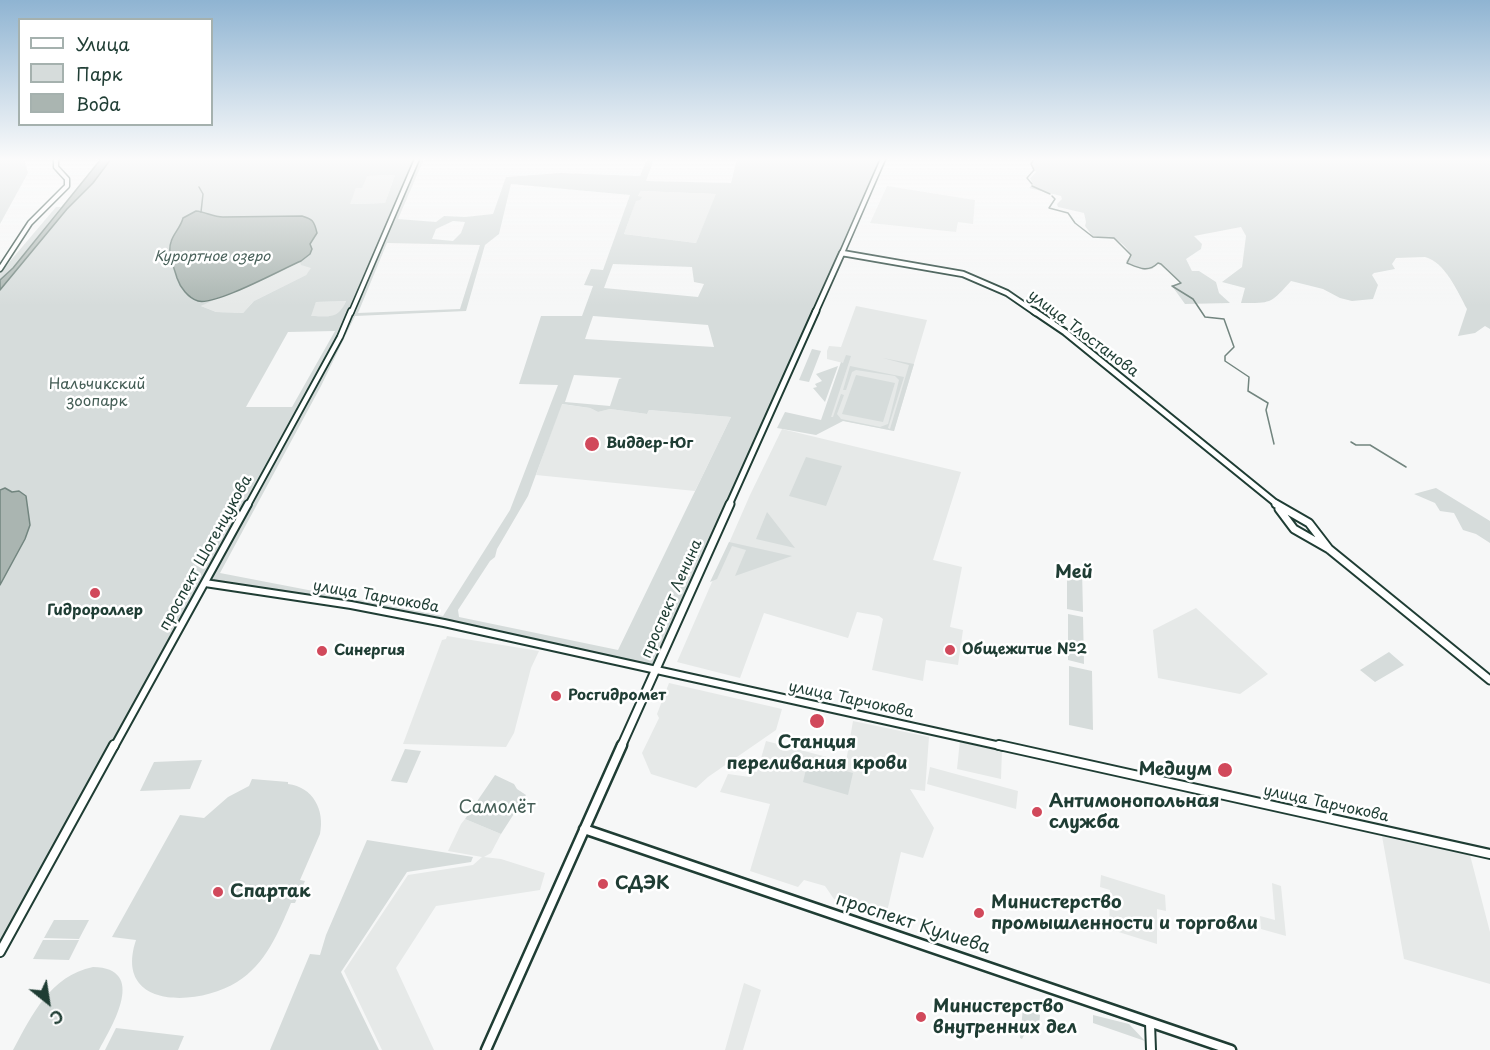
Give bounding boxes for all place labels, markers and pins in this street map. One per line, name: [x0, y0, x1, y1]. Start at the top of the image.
marker: Виддер-Юг: [583, 435, 601, 453]
place label: Виддер-Юг: [606, 435, 693, 453]
marker: Гидророллер: [88, 586, 102, 600]
place label: Гидророллер: [47, 602, 143, 620]
place label: Общежитие №2: [962, 641, 1087, 659]
place label: Синергия: [334, 642, 405, 660]
marker: Общежитие №2: [943, 643, 957, 657]
marker: Синергия: [315, 644, 329, 658]
place label: Росгидромет: [568, 687, 666, 705]
marker: Росгидромет: [549, 689, 563, 703]
marker: Станция переливания крови: [808, 712, 826, 730]
place label: Станция переливания крови: [727, 732, 907, 774]
place label: Медиум: [1139, 759, 1212, 781]
marker: Медиум: [1216, 761, 1234, 779]
place label: Антимонопольная служба: [1049, 791, 1219, 834]
marker: Антимонопольная служба: [1030, 805, 1044, 819]
place label: СДЭК: [615, 873, 669, 895]
marker: СДЭК: [596, 877, 610, 891]
place label: Спартак: [230, 881, 310, 903]
marker: Спартак: [211, 885, 225, 899]
place label: Министерство промышленности и торговли: [991, 892, 1258, 934]
marker: Министерство промышленности и торговли: [972, 906, 986, 920]
place label: Министерство внутренних дел: [933, 996, 1077, 1038]
marker: Министерство внутренних дел: [914, 1010, 928, 1024]

